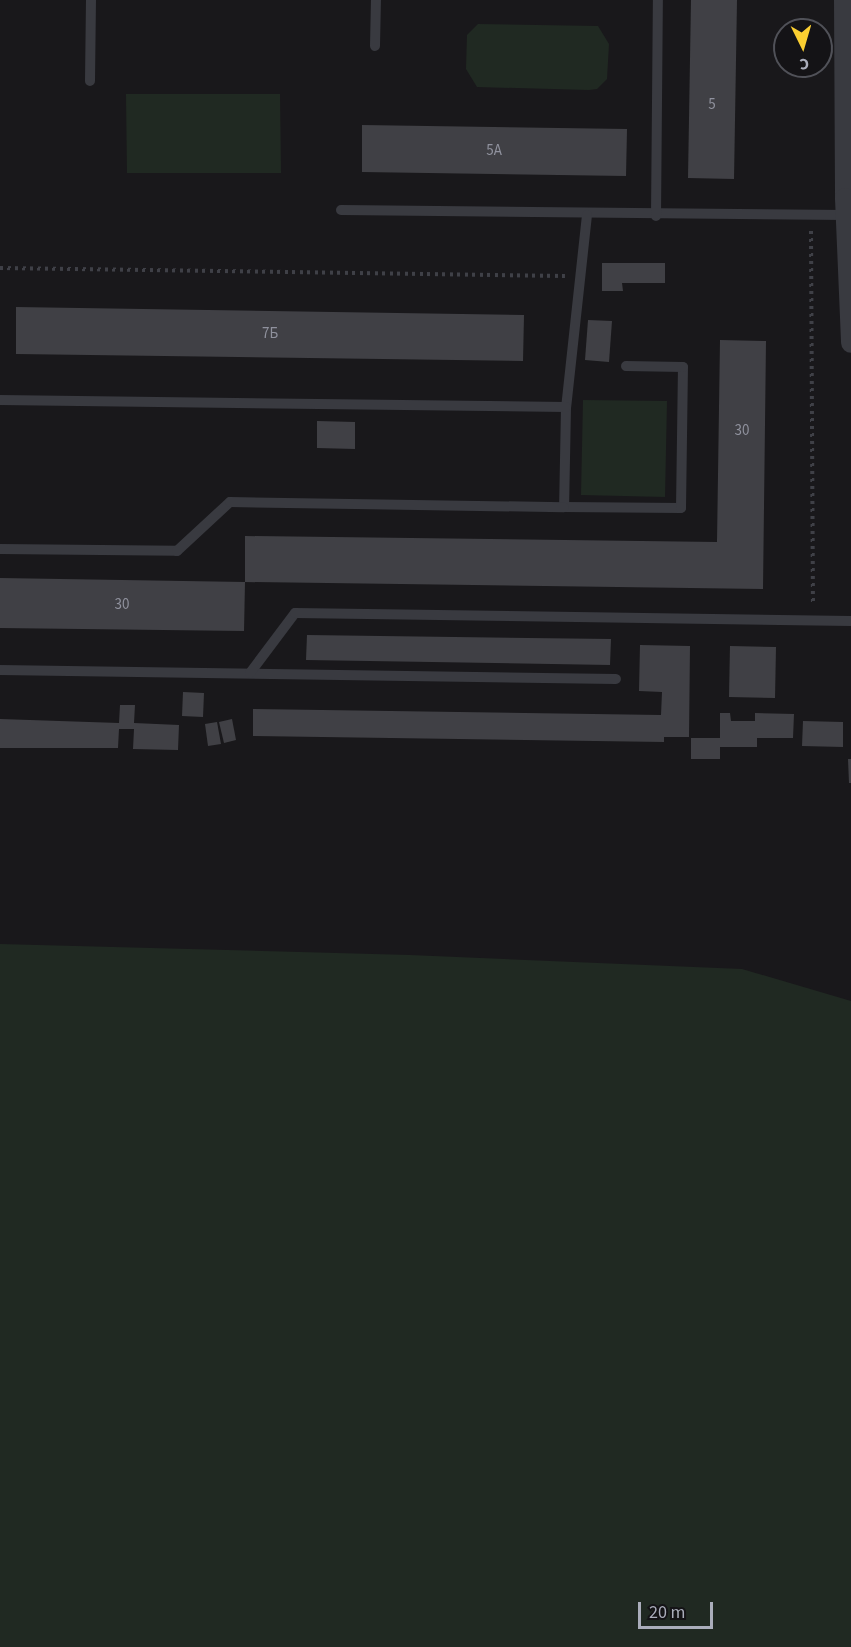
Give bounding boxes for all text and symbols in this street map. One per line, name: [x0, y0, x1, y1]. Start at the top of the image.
north arrow: [773, 18, 833, 78]
text: С: [799, 53, 810, 75]
house number: 5: [708, 96, 716, 114]
house number: 5А: [486, 142, 502, 160]
house number: 7Б: [262, 325, 278, 343]
house number: 30: [735, 422, 749, 440]
house number: 30: [115, 596, 129, 614]
scale bar: [641, 1590, 716, 1628]
text: 20 m: [649, 1600, 685, 1625]

